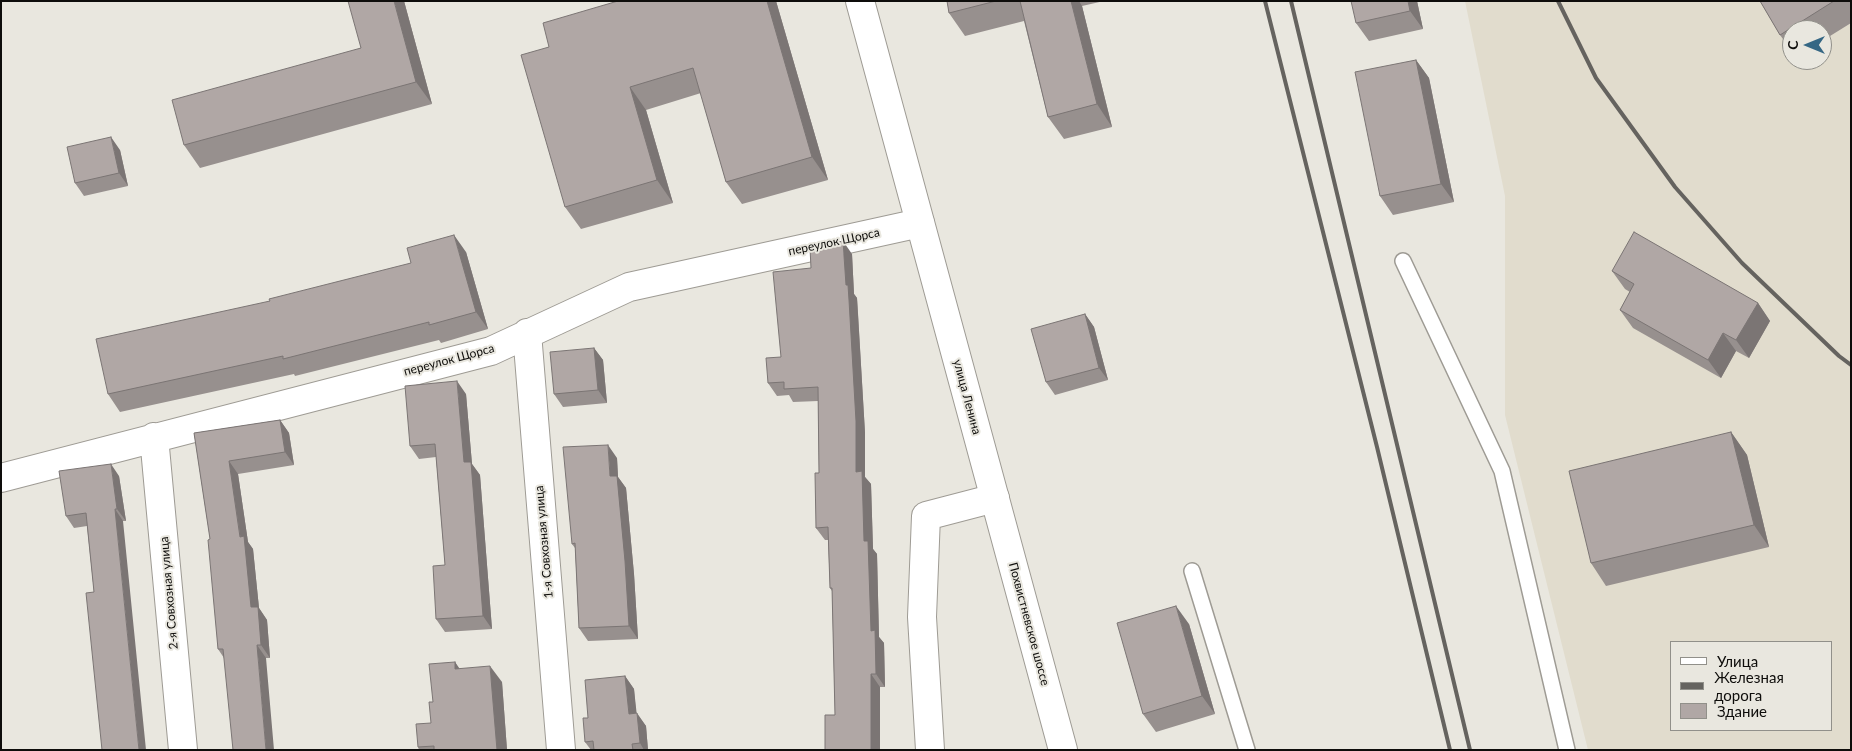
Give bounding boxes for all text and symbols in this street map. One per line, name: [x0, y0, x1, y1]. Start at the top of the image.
north arrow: [1782, 20, 1832, 70]
text: С: [1784, 40, 1801, 50]
street label: переулок Щорса: [787, 225, 881, 259]
street label: переулок Щорса: [402, 341, 496, 379]
street label: улица Ленина: [950, 358, 984, 436]
street label: 1-я Совхозная улица: [532, 485, 556, 599]
street label: 2-я Совхозная улица: [157, 536, 181, 650]
street label: Похвистневское шоссе: [1006, 561, 1052, 687]
legend: [1670, 641, 1832, 731]
text: Улица: [1717, 652, 1758, 670]
text: Железная дорога: [1714, 668, 1784, 704]
text: Здание: [1717, 702, 1767, 720]

